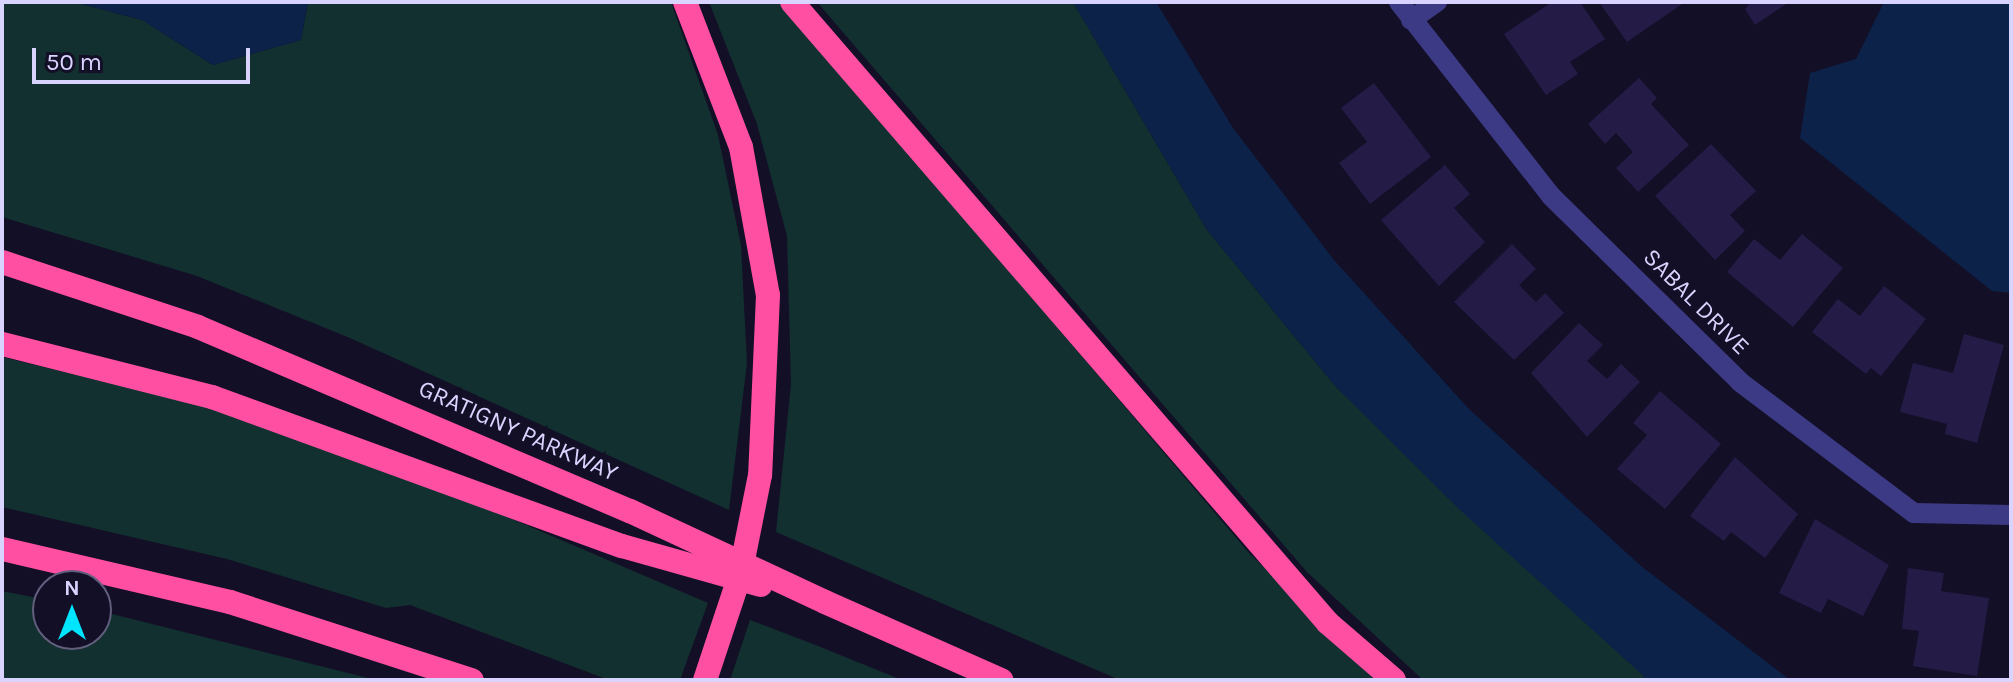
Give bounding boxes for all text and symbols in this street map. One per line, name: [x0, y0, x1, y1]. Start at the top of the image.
scale bar: [36, 32, 254, 82]
text: 50 m: [46, 48, 102, 76]
street label: SABAL DRIVE: [1637, 243, 1755, 361]
street label: GRATIGNY PARKWAY: [414, 374, 622, 488]
north arrow: [32, 570, 112, 650]
text: N: [64, 575, 80, 601]

